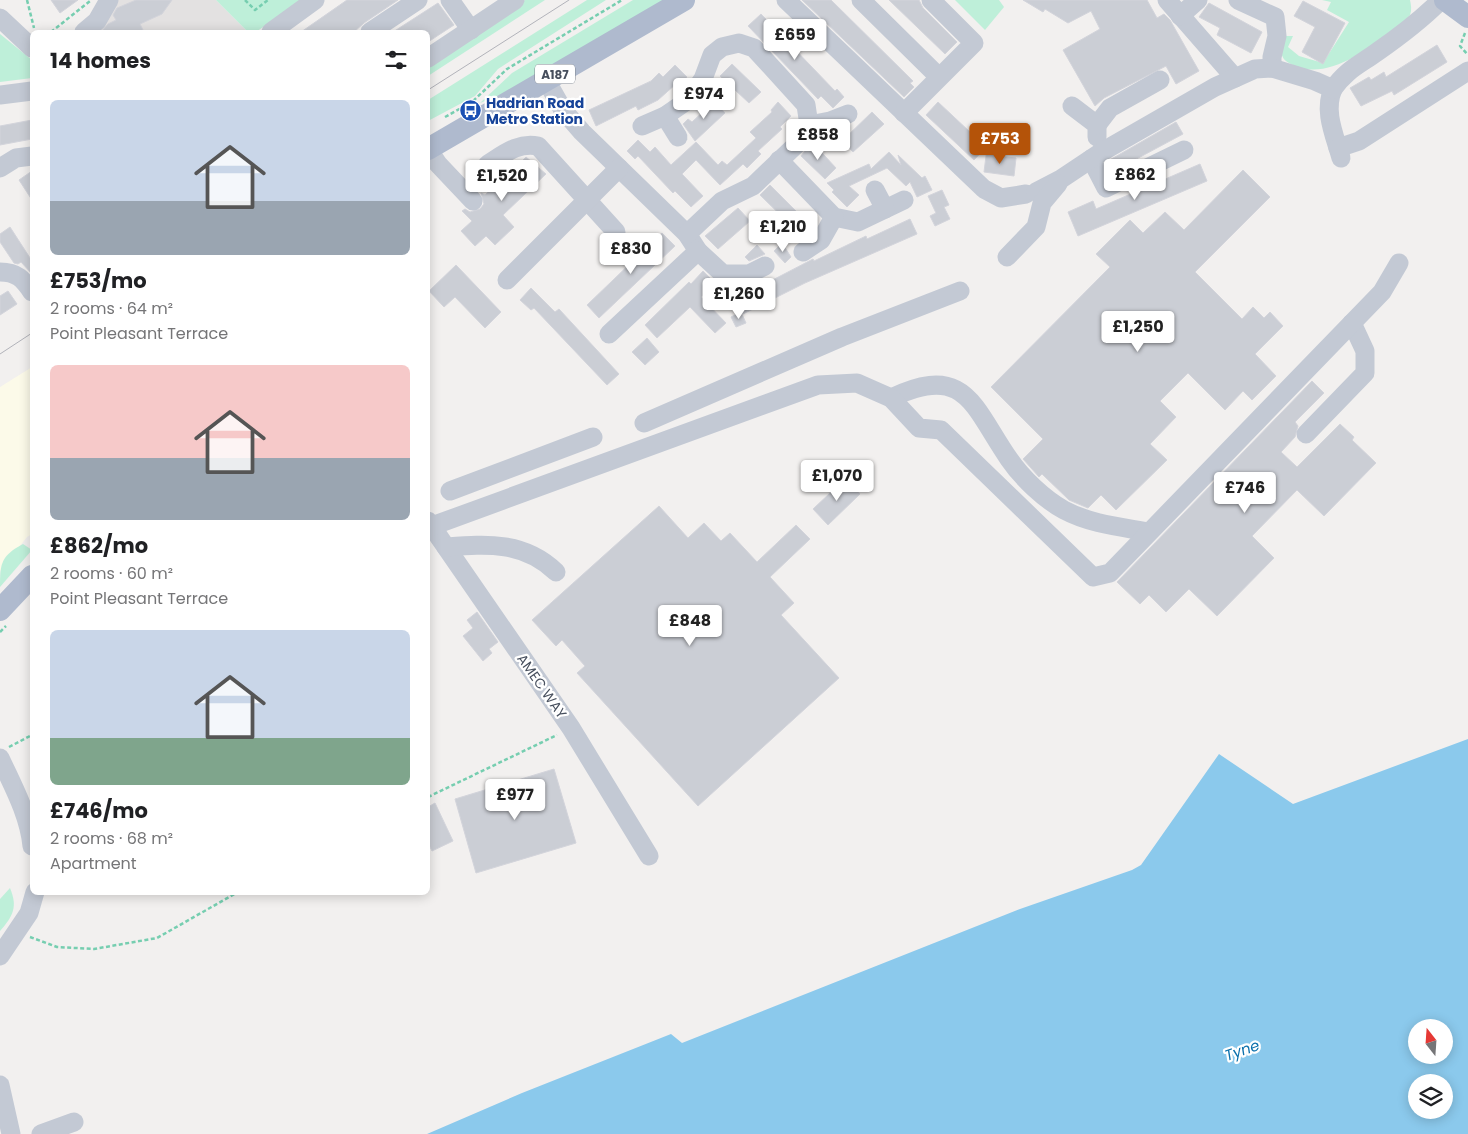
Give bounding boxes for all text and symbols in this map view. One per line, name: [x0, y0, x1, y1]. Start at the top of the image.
pin: £659: [765, 18, 825, 61]
text: £659: [774, 23, 816, 46]
text: 14 homes: [50, 46, 151, 75]
icon: filters: [382, 46, 410, 74]
road number: A187: [535, 64, 575, 84]
pin: £974: [674, 78, 734, 120]
text: £974: [684, 82, 724, 105]
place label: Hadrian Road Metro Station: [486, 93, 584, 129]
bus stop icon: Hadrian Road Metro Station: [458, 99, 482, 123]
pin: £858: [788, 119, 848, 161]
pin: £753: [970, 122, 1030, 165]
text: £858: [797, 123, 839, 146]
text: £753: [980, 127, 1020, 150]
icon: home: [185, 132, 275, 222]
pin: £862: [1105, 158, 1165, 201]
pin: £1,520: [461, 160, 543, 202]
text: £862: [1115, 163, 1155, 186]
text: £1,520: [476, 164, 528, 187]
pin: £1,210: [742, 210, 824, 253]
text: £1,210: [760, 215, 806, 238]
pin: £830: [601, 232, 661, 275]
text: £830: [610, 237, 652, 260]
text: £753/mo: [50, 266, 147, 295]
pin: £1,260: [698, 278, 780, 320]
text: £1,260: [714, 282, 764, 305]
text: 2 rooms · 64 m²: [50, 297, 173, 320]
pin: £1,250: [1097, 310, 1179, 353]
text: £1,250: [1112, 315, 1164, 338]
text: Point Pleasant Terrace: [50, 322, 228, 345]
icon: home: [185, 397, 275, 487]
pin: £1,070: [796, 460, 878, 502]
text: £1,070: [812, 464, 862, 487]
pin: £746: [1215, 472, 1275, 514]
text: £746: [1225, 476, 1265, 499]
text: £862/mo: [50, 531, 148, 560]
text: 2 rooms · 60 m²: [50, 562, 173, 585]
text: Point Pleasant Terrace: [50, 587, 228, 610]
pin: £848: [660, 604, 720, 647]
text: £848: [669, 609, 711, 632]
street label: AMEC WAY: [512, 650, 572, 722]
icon: home: [185, 662, 275, 752]
pin: £977: [485, 778, 545, 821]
text: £977: [496, 783, 534, 806]
text: £746/mo: [50, 796, 148, 825]
text: 2 rooms · 68 m²: [50, 827, 173, 850]
text: Apartment: [50, 852, 137, 875]
north arrow: [1408, 1019, 1452, 1064]
map controls: [1408, 1019, 1453, 1119]
water label: Tyne: [1222, 1034, 1262, 1066]
button: layers: [1408, 1074, 1453, 1119]

